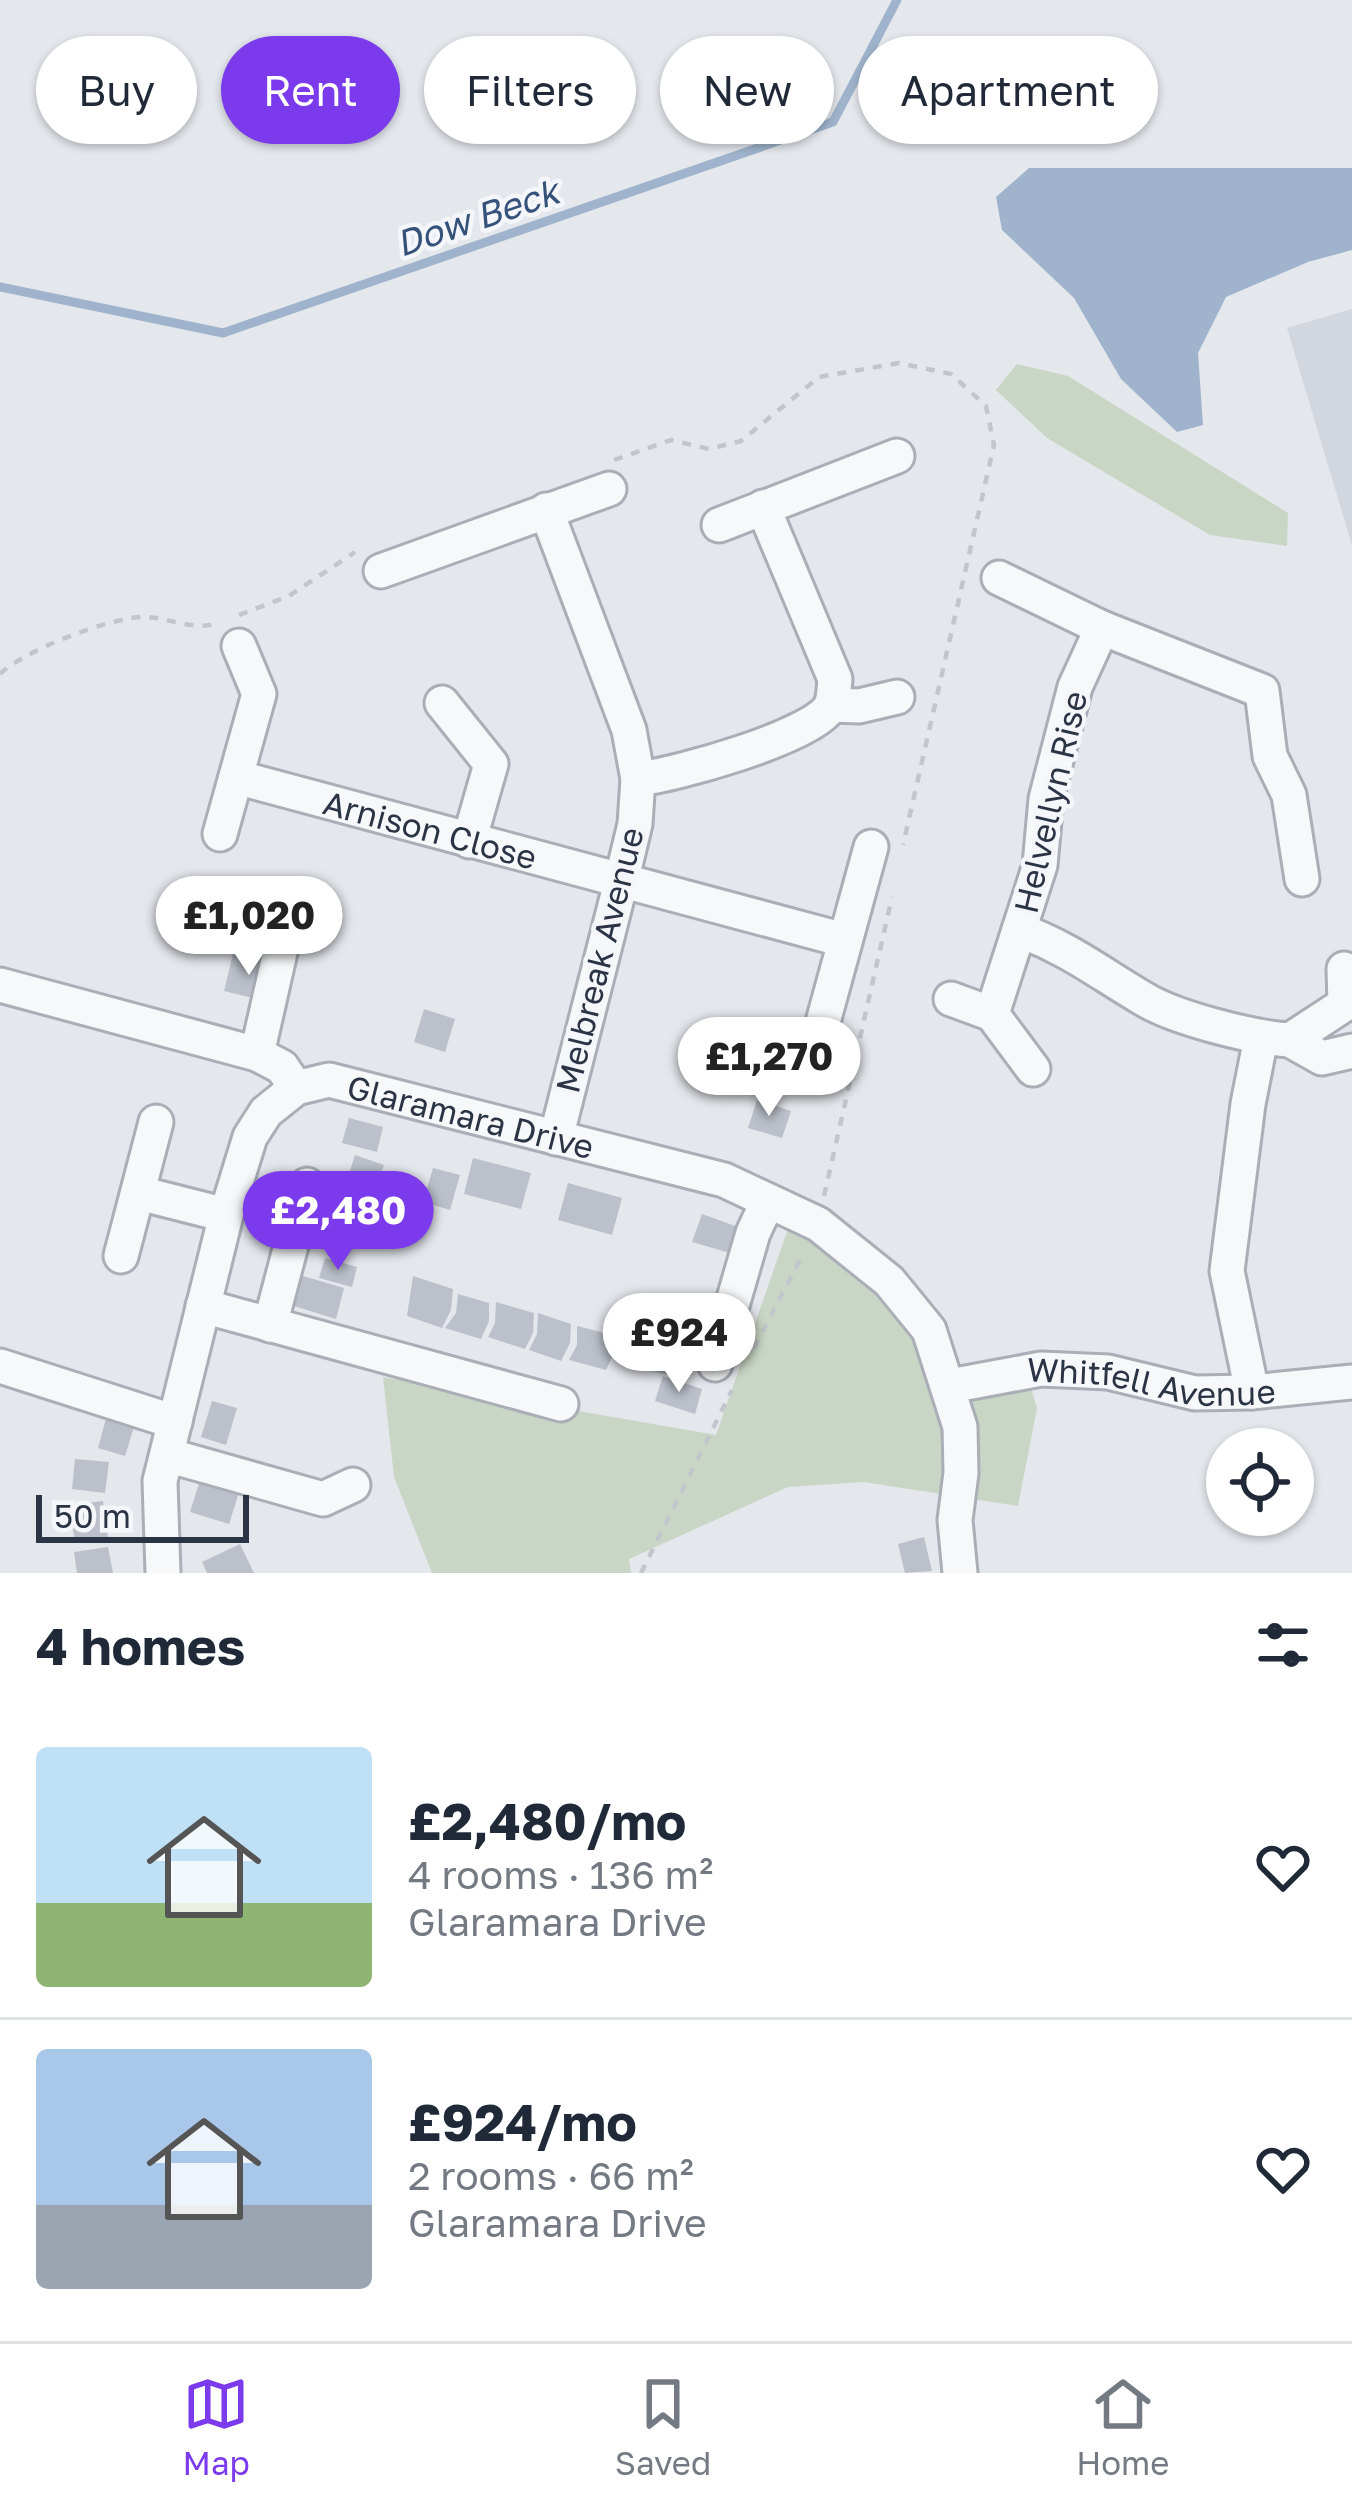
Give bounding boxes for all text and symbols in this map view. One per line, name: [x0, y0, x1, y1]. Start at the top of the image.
chip: Buy: [36, 36, 197, 144]
chip: Rent: [221, 36, 400, 144]
chip: Filters: [424, 36, 636, 144]
chip: New: [660, 36, 834, 144]
chip: Apartment: [858, 36, 1158, 144]
water label: Dow Beck: [390, 168, 568, 265]
street label: Helvellyn Rise: [1006, 687, 1094, 917]
street label: Arnison Close: [319, 782, 541, 876]
street label: Melbreak Avenue: [547, 823, 651, 1097]
pin: £1,020: [151, 876, 347, 978]
text: £1,020: [183, 891, 315, 938]
pin: £1,270: [671, 1017, 867, 1119]
text: £1,270: [705, 1032, 833, 1079]
street label: Glaramara Drive: [343, 1066, 598, 1166]
pin: £2,480: [240, 1171, 436, 1273]
text: £2,480: [270, 1186, 406, 1233]
pin: £924: [608, 1293, 750, 1395]
text: £924: [630, 1308, 728, 1355]
street label: Whitfell Avenue: [1026, 1349, 1277, 1412]
map controls: [1206, 1428, 1314, 1536]
button: locate: [1206, 1428, 1314, 1536]
scale bar: [36, 1489, 249, 1542]
text: 50 m: [54, 1496, 131, 1535]
icon: filters: [1250, 1612, 1316, 1678]
text: 4 homes: [36, 1615, 245, 1676]
text: £2,480/mo: [408, 1790, 686, 1851]
icon: home: [132, 1795, 276, 1939]
icon: heart: [1250, 1834, 1316, 1900]
text: 4 rooms · 136 m²: [408, 1851, 713, 1898]
text: Glaramara Drive: [408, 1898, 707, 1945]
text: £924/mo: [408, 2091, 637, 2152]
icon: home: [132, 2097, 276, 2241]
icon: heart: [1250, 2136, 1316, 2202]
text: 2 rooms · 66 m²: [408, 2152, 694, 2199]
text: Glaramara Drive: [408, 2199, 707, 2246]
tab: Map: [183, 2371, 250, 2482]
tab: Saved: [615, 2371, 711, 2482]
tab: Home: [1076, 2371, 1169, 2482]

